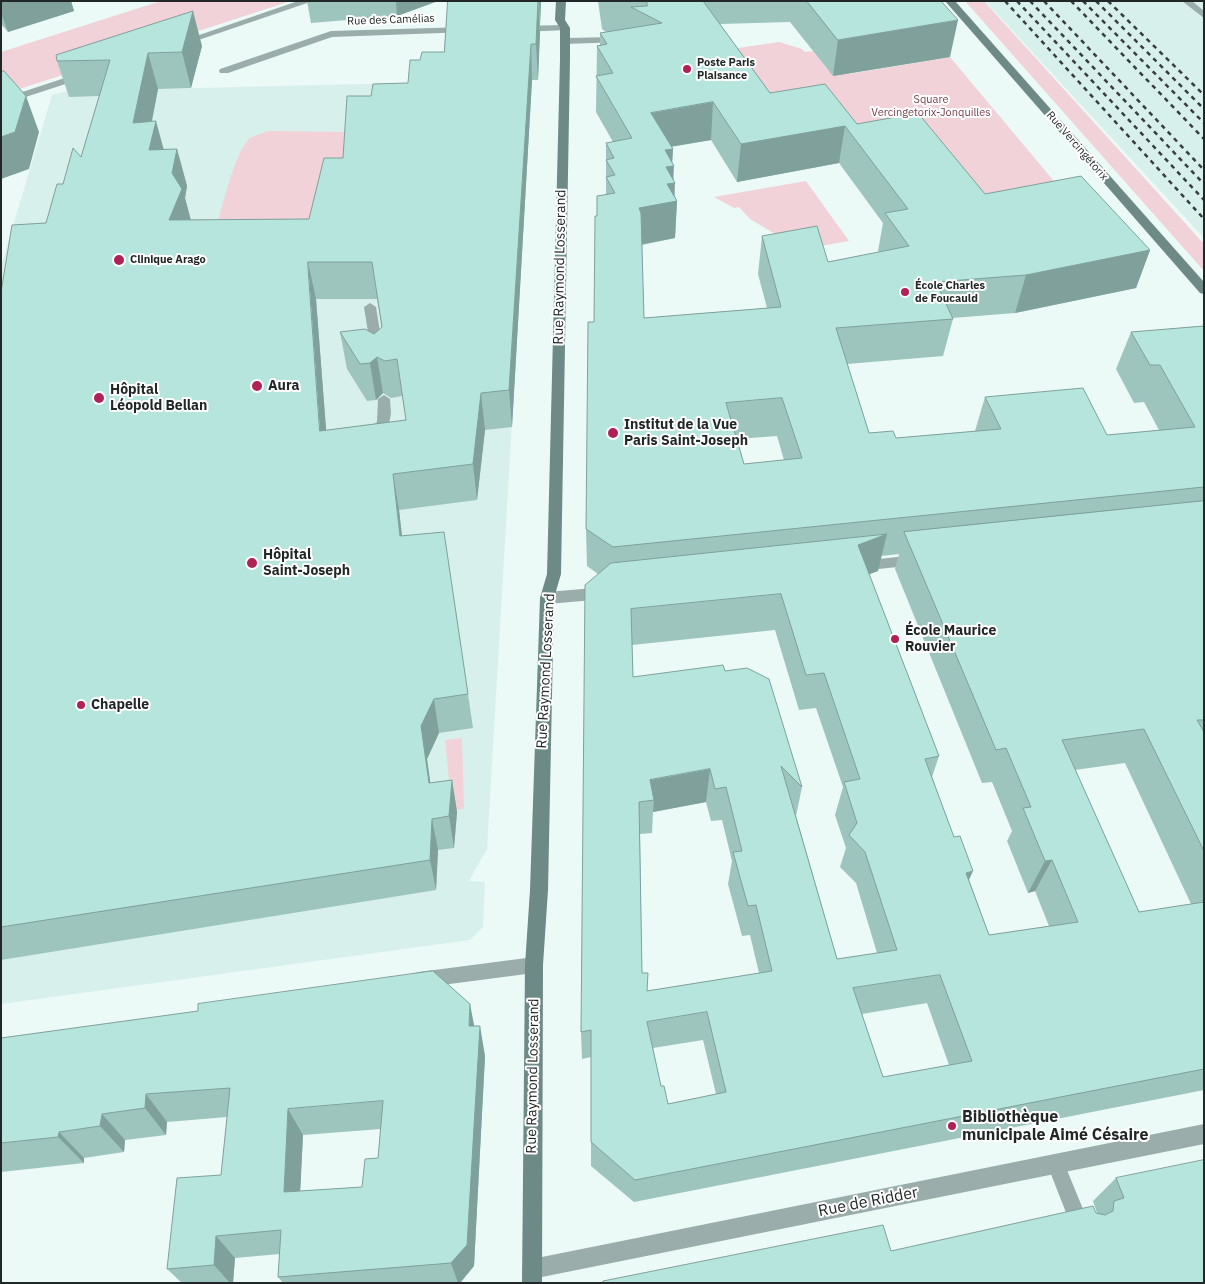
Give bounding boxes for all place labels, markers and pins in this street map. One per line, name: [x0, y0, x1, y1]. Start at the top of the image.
place label: Poste Paris Plaisance: [697, 56, 755, 82]
marker: Poste Paris Plaisance: [681, 63, 693, 75]
marker: Clinique Arago: [112, 253, 126, 267]
place label: Clinique Arago: [130, 253, 206, 267]
place label: École Charles de Foucauld: [915, 279, 985, 305]
marker: École Charles de Foucauld: [899, 286, 911, 298]
place label: Aura: [268, 378, 299, 394]
marker: Aura: [250, 379, 264, 393]
place label: Hôpital Léopold Bellan: [110, 382, 207, 414]
marker: Hôpital Léopold Bellan: [92, 391, 106, 405]
place label: Institut de la Vue Paris Saint-Joseph: [624, 417, 748, 450]
marker: Institut de la Vue Paris Saint-Joseph: [606, 426, 620, 440]
place label: Hôpital Saint-Joseph: [263, 547, 350, 580]
marker: Hôpital Saint-Joseph: [245, 556, 259, 570]
place label: École Maurice Rouvier: [905, 623, 996, 656]
marker: École Maurice Rouvier: [889, 633, 901, 645]
place label: Chapelle: [91, 697, 149, 713]
marker: Chapelle: [75, 699, 87, 711]
place label: Bibliothèque municipale Aimé Césaire: [962, 1107, 1148, 1145]
marker: Bibliothèque municipale Aimé Césaire: [946, 1120, 958, 1132]

